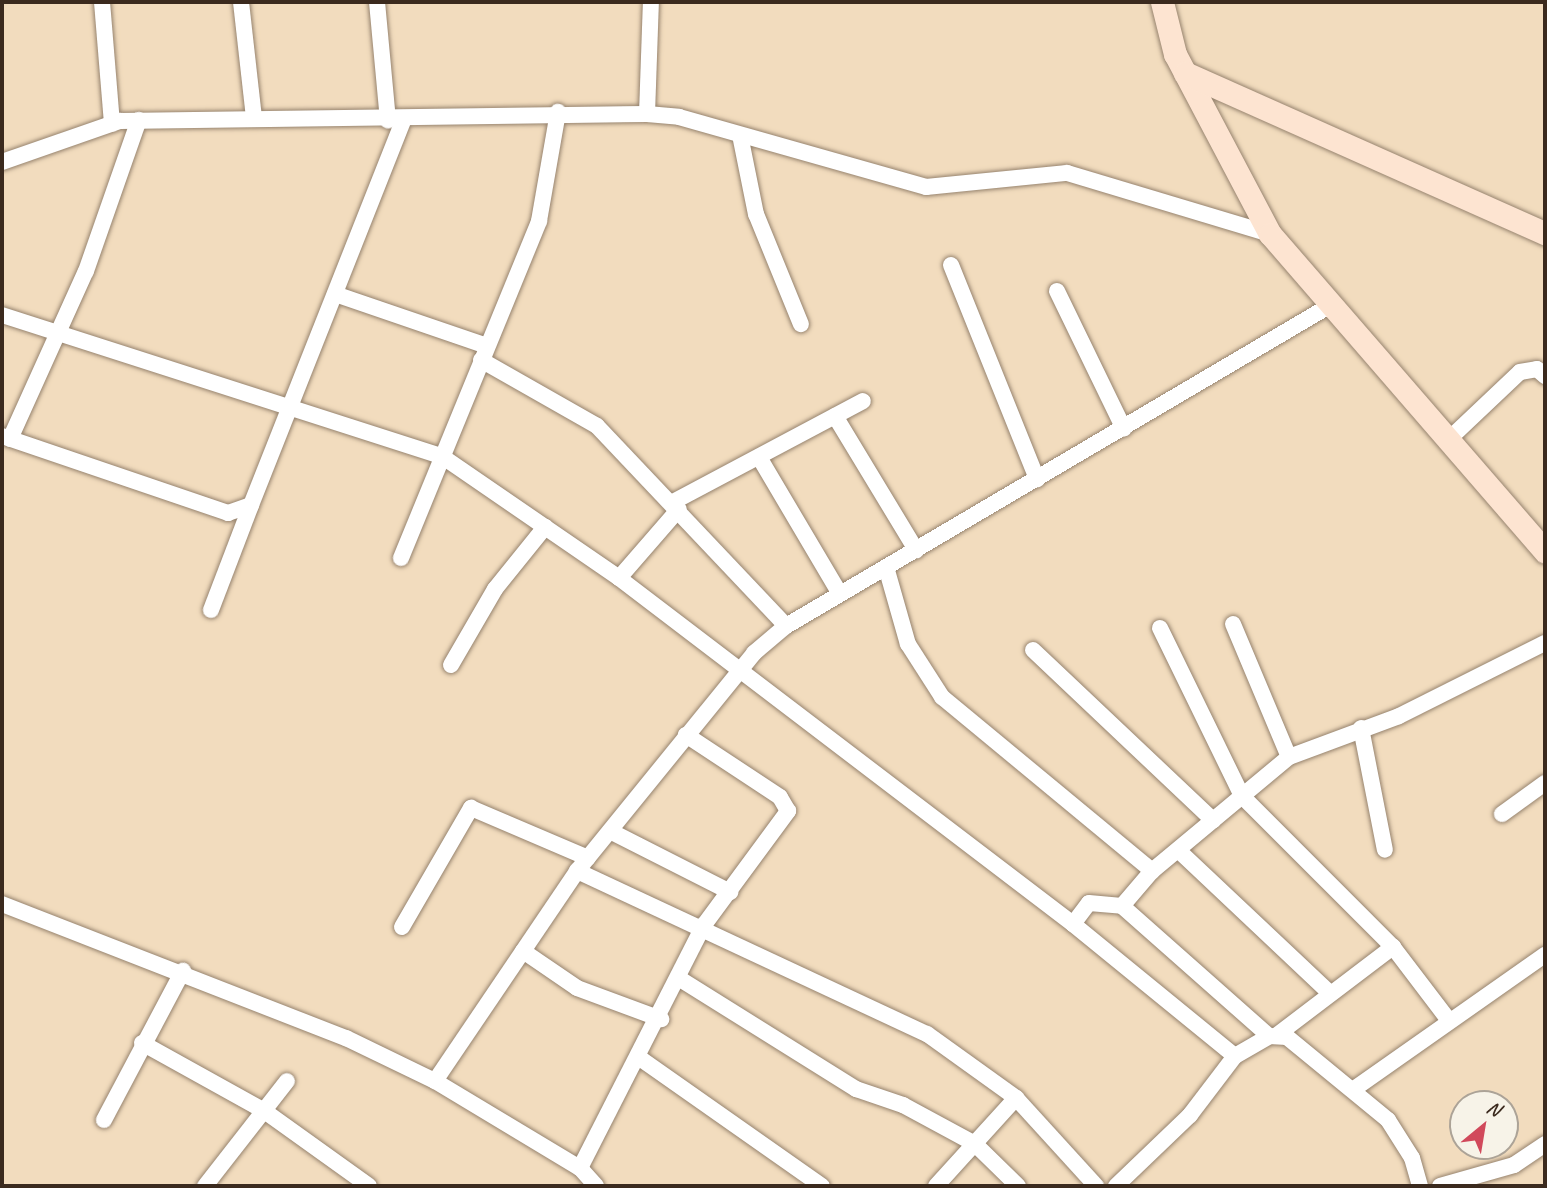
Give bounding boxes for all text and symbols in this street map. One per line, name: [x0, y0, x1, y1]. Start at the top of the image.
north arrow: [1449, 1090, 1519, 1160]
text: N: [1482, 1095, 1505, 1122]

